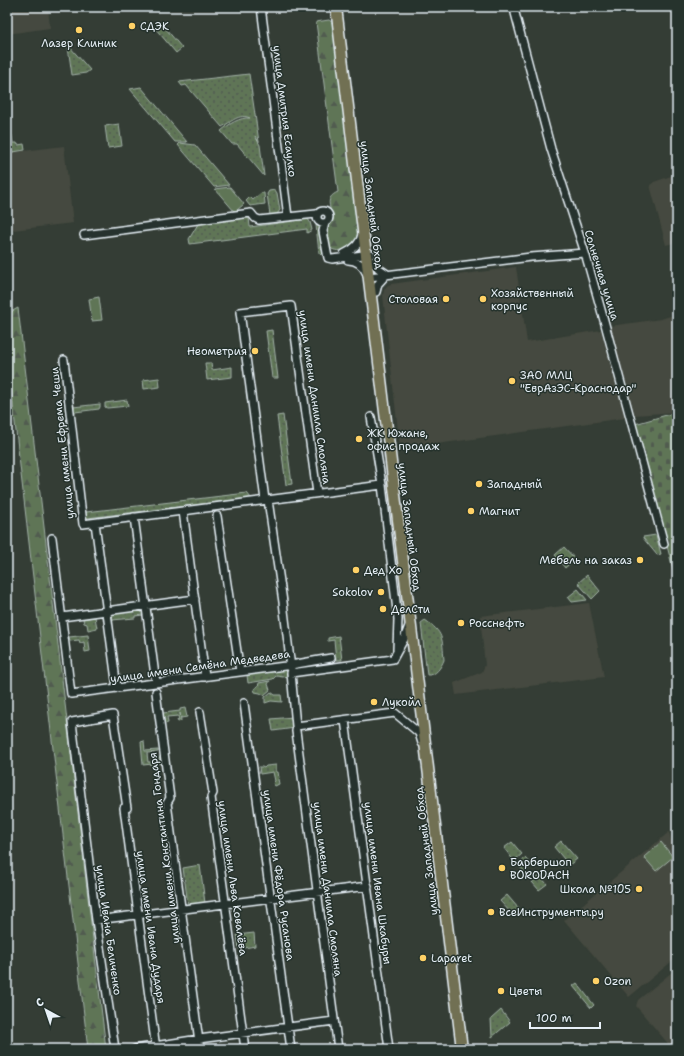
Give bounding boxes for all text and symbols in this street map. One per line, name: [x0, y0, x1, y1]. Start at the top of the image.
place label: СДЭК: [140, 19, 169, 34]
marker: СДЭК: [127, 21, 137, 31]
marker: Лазер Клиник: [74, 25, 84, 35]
place label: Лазер Клиник: [41, 36, 117, 51]
street label: улица Дмитрия Есаулко: [269, 44, 300, 178]
street label: улица Западный Обход: [356, 140, 387, 270]
street label: Солнечная улица: [581, 228, 622, 322]
place label: Хозяйственный корпус: [491, 286, 574, 314]
place label: Столовая: [389, 292, 438, 307]
marker: Столовая: [441, 294, 451, 304]
marker: Хозяйственный корпус: [478, 294, 488, 304]
street label: улица имени Даниила Смоляна: [295, 309, 334, 485]
place label: Неометрия: [187, 344, 247, 359]
marker: Неометрия: [250, 346, 260, 356]
street label: улица имени Ефрема Чеши: [47, 366, 78, 520]
place label: ЗАО МЛЦ "ЕврАзЭС-Краснодар": [520, 368, 637, 396]
marker: ЗАО МЛЦ "ЕврАзЭС-Краснодар": [507, 376, 517, 386]
place label: ЖК Южане, офис продаж: [367, 426, 440, 454]
marker: ЖК Южане, офис продаж: [354, 434, 364, 444]
street label: улица Западный Обход: [394, 462, 425, 592]
place label: Западный: [487, 477, 542, 492]
marker: Западный: [474, 479, 484, 489]
place label: Магнит: [479, 504, 520, 519]
marker: Магнит: [466, 506, 476, 516]
place label: Мебель на заказ: [540, 553, 632, 568]
marker: Мебель на заказ: [635, 555, 645, 565]
place label: Дед Хо: [364, 563, 403, 578]
marker: Дед Хо: [351, 565, 361, 575]
place label: Sokolov: [332, 585, 373, 600]
marker: Sokolov: [376, 587, 386, 597]
place label: ДелСти: [391, 602, 430, 617]
marker: ДелСти: [378, 604, 388, 614]
place label: Росснефть: [469, 616, 525, 631]
marker: Росснефть: [456, 618, 466, 628]
street label: улица имени Семёна Медведева: [109, 646, 291, 687]
place label: Лукойл: [382, 695, 421, 710]
marker: Лукойл: [369, 697, 379, 707]
street label: улица имени Константина Гондаря: [145, 751, 184, 944]
street label: улица Западный Обход: [411, 786, 442, 916]
street label: улица имени Фёдора Русанова: [259, 789, 298, 962]
street label: улица имени Льва Ковалёва: [214, 800, 251, 957]
street label: улица имени Даниила Смоляна: [309, 801, 346, 977]
street label: улица имени Ивана Шкабуры: [360, 801, 395, 965]
street label: улица имени Ивана Дударя: [132, 850, 169, 1004]
place label: Барбершоп BORODACH: [510, 855, 572, 883]
marker: Барбершоп BORODACH: [497, 863, 507, 873]
street label: улица Ивана Беличенко: [92, 864, 125, 996]
place label: Школа №105: [560, 882, 631, 897]
marker: Школа №105: [634, 884, 644, 894]
place label: ВсеИнструменты.ру: [499, 905, 604, 920]
marker: ВсеИнструменты.ру: [486, 907, 496, 917]
place label: Laparet: [431, 951, 472, 966]
marker: Laparet: [418, 953, 428, 963]
place label: Ozon: [604, 974, 632, 989]
marker: Ozon: [591, 976, 601, 986]
place label: Цветы: [509, 984, 542, 999]
marker: Цветы: [496, 986, 506, 996]
north arrow: [26, 990, 66, 1030]
text: С: [32, 995, 47, 1011]
scale bar: [530, 1004, 600, 1030]
text: 100 m: [536, 1010, 572, 1026]

